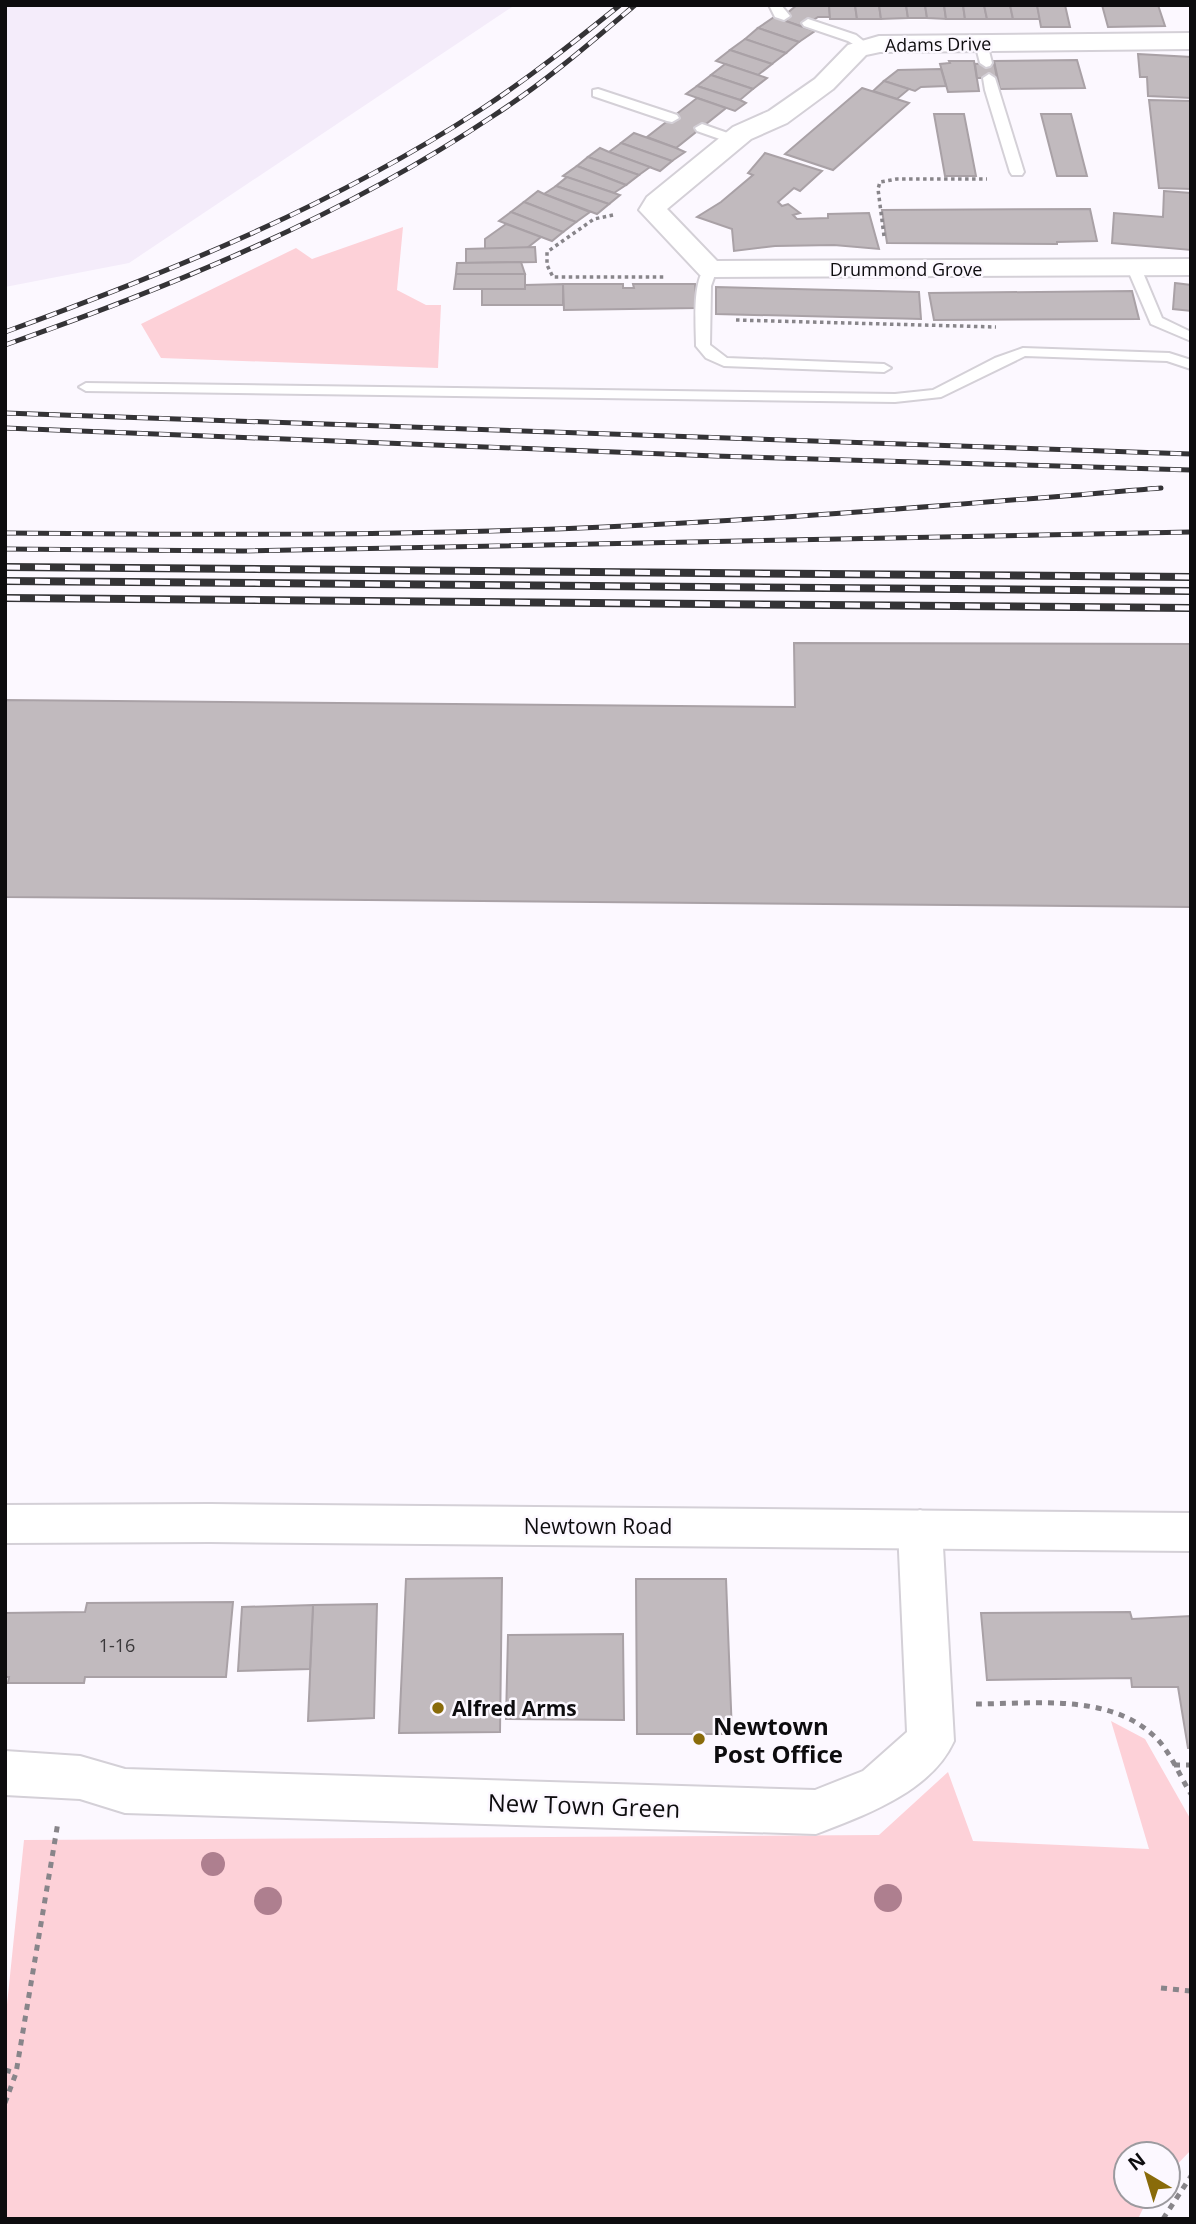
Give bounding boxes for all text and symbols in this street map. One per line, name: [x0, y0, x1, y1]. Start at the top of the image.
street label: Adams Drive: [885, 31, 991, 57]
street label: Drummond Grove: [830, 257, 982, 281]
street label: Newtown Road: [524, 1512, 672, 1540]
house number: 1-16: [99, 1633, 135, 1657]
place label: Alfred Arms: [452, 1694, 577, 1722]
marker: Alfred Arms: [430, 1700, 446, 1716]
place label: Newtown Post Office: [713, 1709, 843, 1770]
marker: Newtown Post Office: [691, 1731, 707, 1747]
street label: New Town Green: [487, 1785, 681, 1825]
north arrow: [1112, 2140, 1182, 2210]
text: N: [1122, 2147, 1151, 2177]

